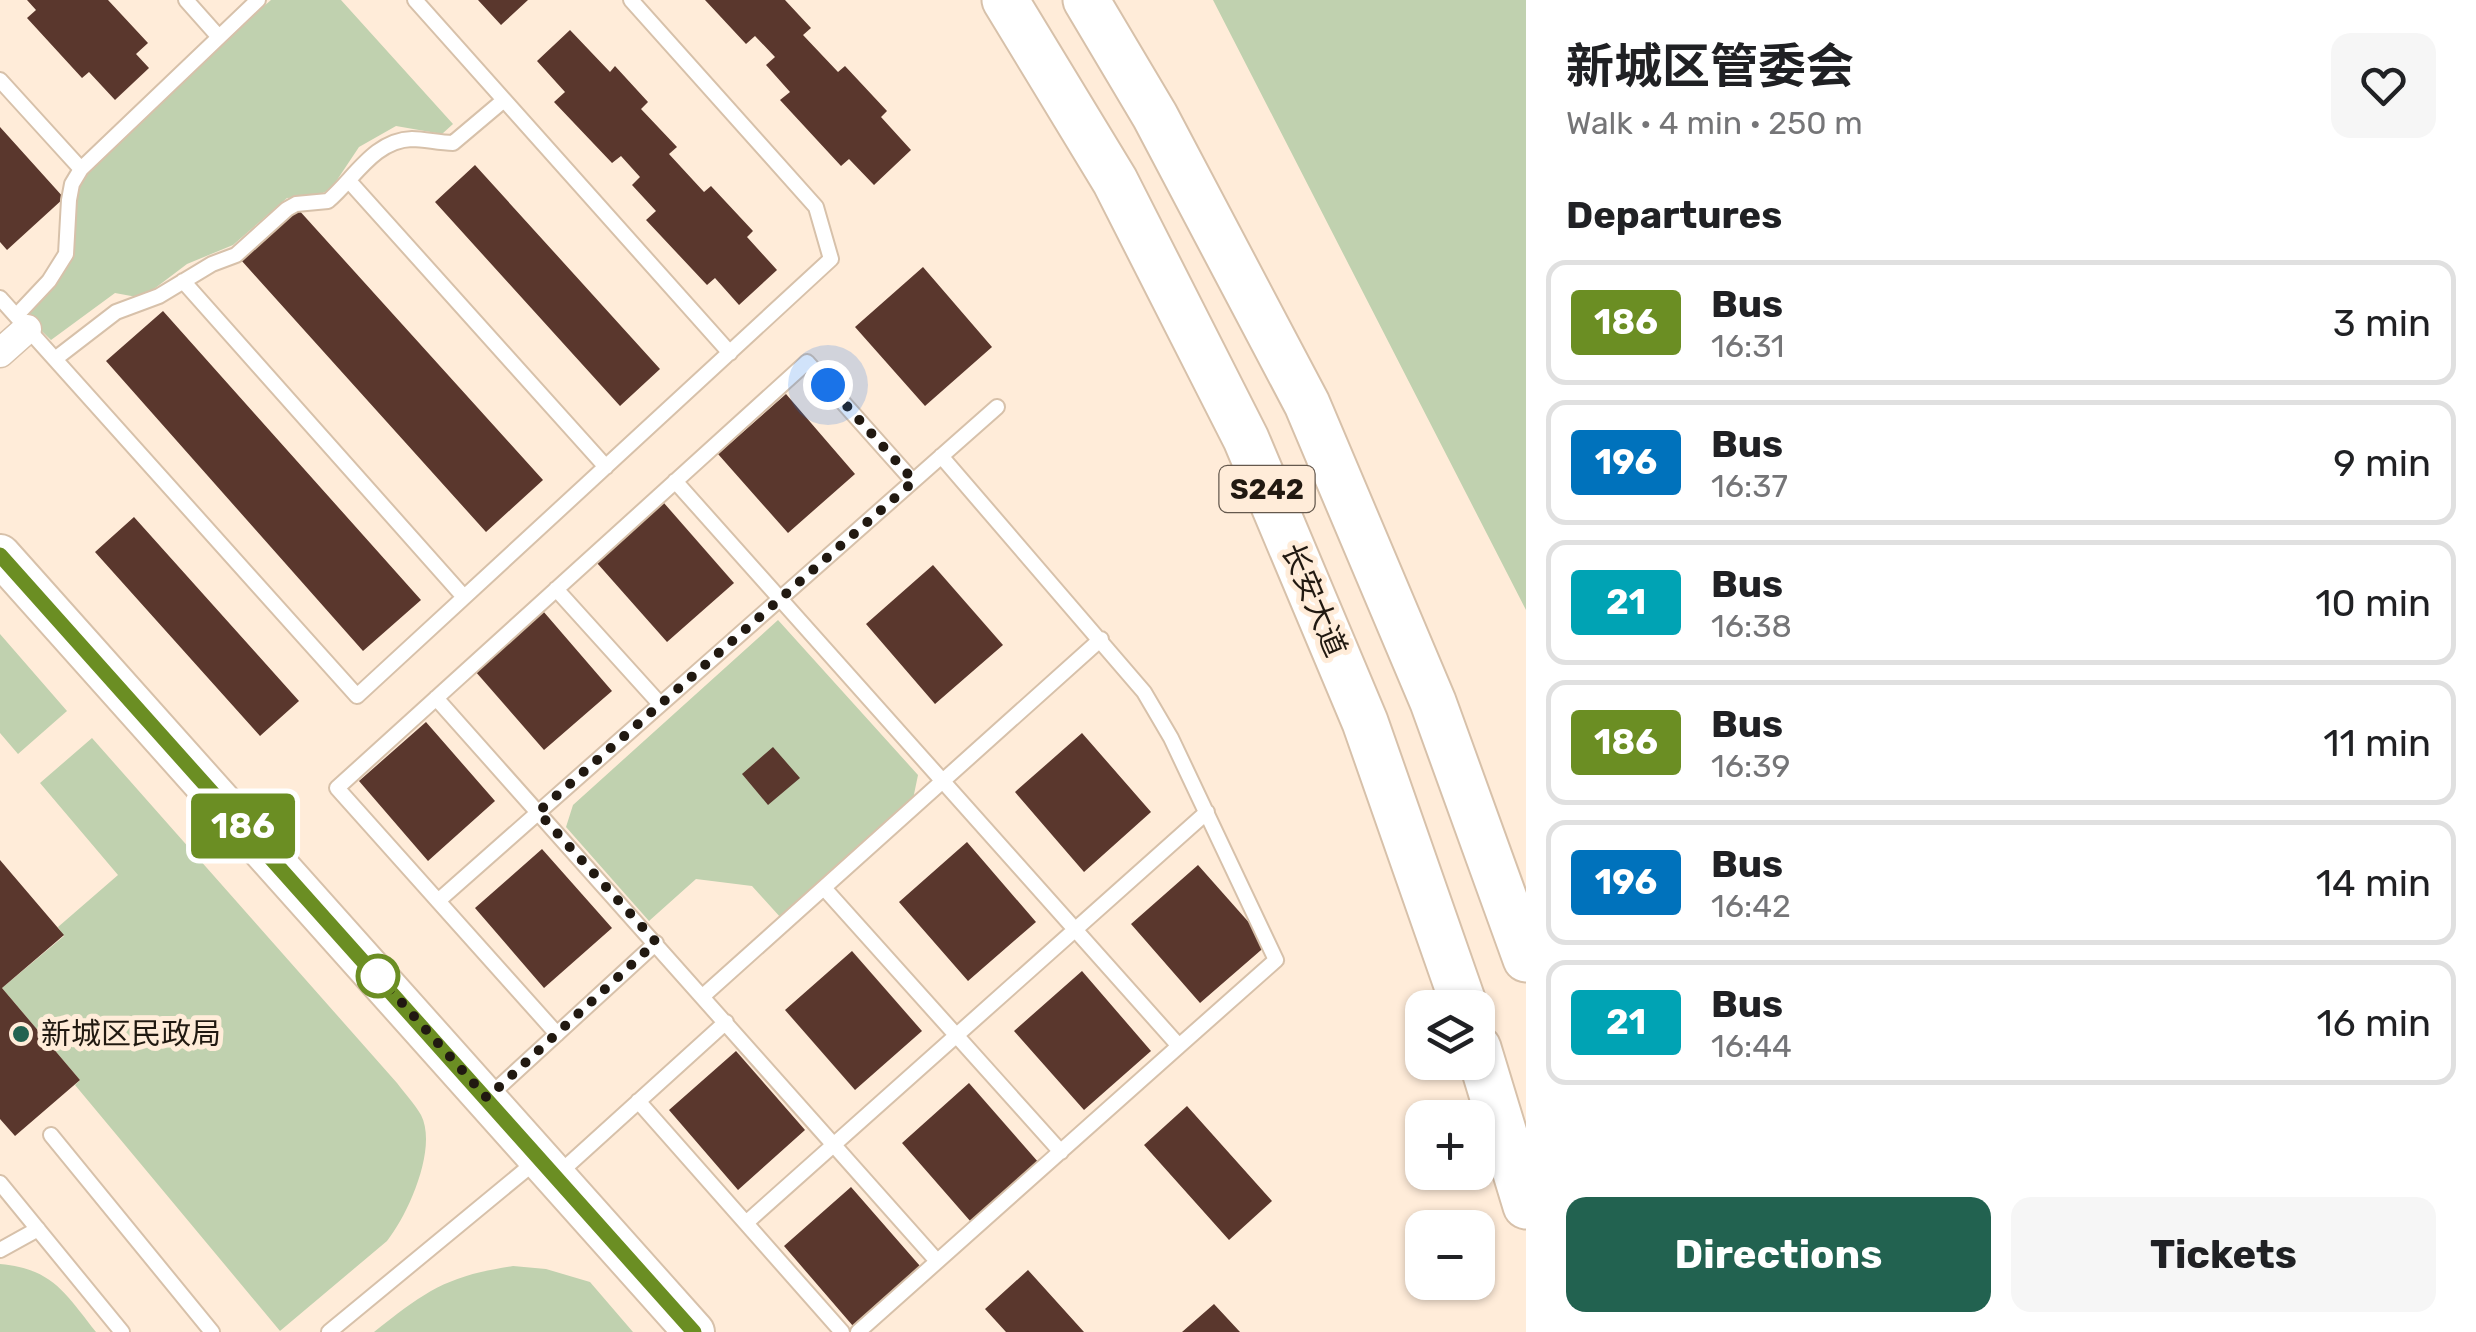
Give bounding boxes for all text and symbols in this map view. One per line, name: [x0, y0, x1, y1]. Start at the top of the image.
button: heart: [2331, 33, 2436, 138]
text: 新城区管委会: [1566, 38, 1854, 95]
text: Walk · 4 min · 250 m: [1566, 104, 1863, 142]
text: Departures: [1566, 192, 1782, 238]
text: Bus: [1711, 281, 1783, 327]
text: 3 min: [2333, 300, 2431, 346]
text: 186: [1594, 301, 1658, 343]
text: 16:31: [1711, 327, 1785, 365]
your location: [803, 360, 853, 410]
text: Bus: [1711, 421, 1783, 467]
text: 9 min: [2333, 440, 2431, 486]
text: 196: [1595, 441, 1657, 483]
road number: S242: [1220, 466, 1314, 512]
text: 16:37: [1711, 467, 1788, 505]
street label: 长安大道: [1274, 538, 1354, 662]
text: Bus: [1711, 561, 1783, 607]
text: 10 min: [2315, 580, 2431, 626]
text: 21: [1606, 581, 1646, 623]
text: 16:38: [1711, 607, 1792, 645]
text: Bus: [1711, 701, 1783, 747]
text: 11 min: [2323, 720, 2431, 766]
text: 186: [1594, 721, 1658, 763]
text: 16:39: [1711, 747, 1790, 785]
line badge: 186: [186, 794, 300, 858]
text: 186: [211, 805, 275, 847]
text: Bus: [1711, 841, 1783, 887]
text: 14 min: [2316, 860, 2431, 906]
text: 196: [1595, 861, 1657, 903]
text: 16:42: [1711, 887, 1791, 925]
unlabelled marker: [357, 955, 399, 997]
text: Bus: [1711, 981, 1783, 1027]
map controls: [1405, 990, 1495, 1300]
button: layers: [1405, 990, 1495, 1080]
text: 16 min: [2317, 1000, 2431, 1046]
text: 21: [1606, 1001, 1646, 1043]
place label: 新城区民政局: [41, 1016, 221, 1052]
marker: 新城区民政局: [10, 1023, 32, 1045]
text: 16:44: [1711, 1027, 1792, 1065]
button: +: [1405, 1100, 1495, 1190]
button: Directions: [1566, 1197, 1991, 1312]
button: Tickets: [2011, 1197, 2436, 1312]
button: −: [1405, 1210, 1495, 1300]

